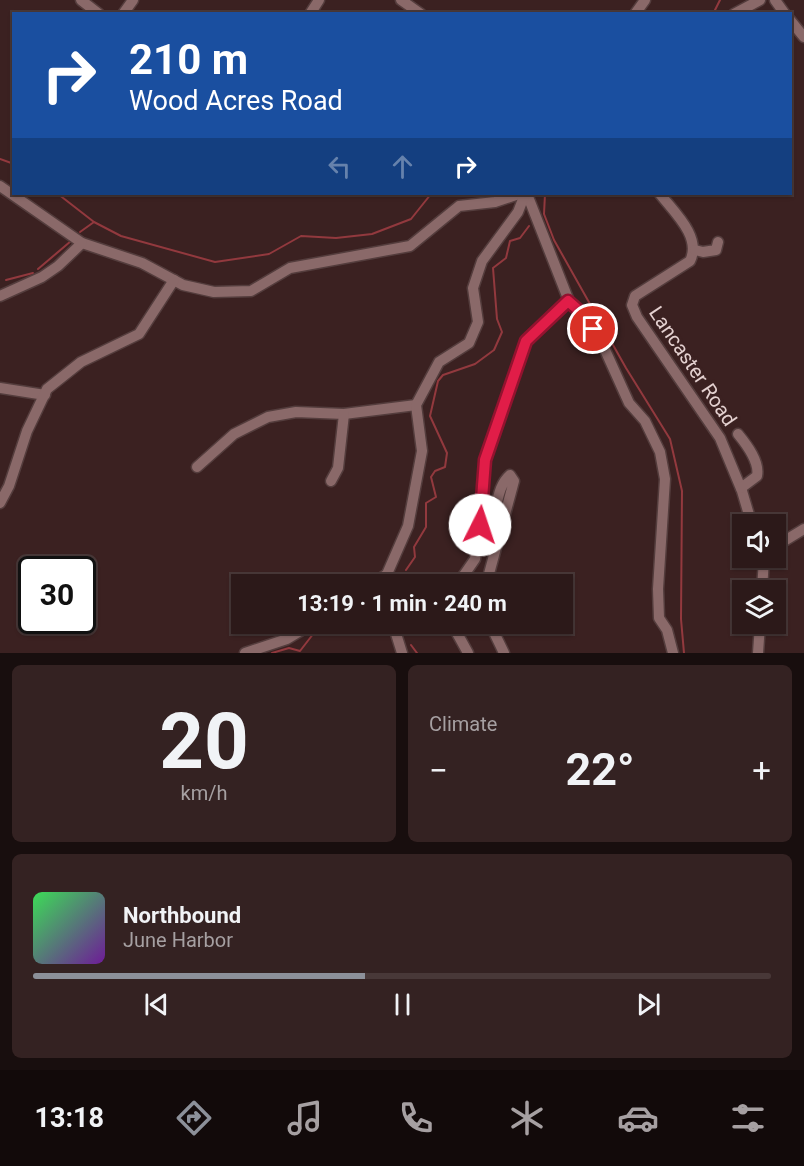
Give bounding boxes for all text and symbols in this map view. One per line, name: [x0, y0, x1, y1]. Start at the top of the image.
text: 210 m: [129, 35, 248, 84]
icon: right: [30, 36, 108, 114]
text: Wood Acres Road: [129, 85, 343, 117]
icon: left: [323, 150, 356, 183]
icon: ahead: [386, 150, 419, 183]
icon: right: [449, 150, 482, 183]
street label: Lancaster Road: [644, 302, 742, 430]
pin: [567, 303, 618, 354]
icon: arrive: [576, 312, 609, 345]
position arrow: [448, 493, 512, 557]
map controls: [732, 514, 786, 634]
button: sound: [732, 514, 786, 568]
speed limit sign: 30: [18, 556, 96, 634]
button: layers: [732, 580, 786, 634]
text: 13:19 · 1 min · 240 m: [297, 591, 507, 616]
text: 20: [159, 696, 249, 787]
text: Climate: [429, 712, 497, 736]
text: 22°: [565, 743, 635, 796]
text: −: [429, 751, 448, 790]
text: +: [752, 751, 771, 790]
text: km/h: [181, 781, 227, 805]
text: Northbound: [123, 903, 241, 928]
text: June Harbor: [123, 928, 233, 952]
icon: previous: [140, 988, 173, 1021]
icon: pause: [386, 988, 419, 1021]
icon: next: [632, 988, 665, 1021]
icon: directions: [173, 1097, 215, 1139]
icon: music: [284, 1097, 326, 1139]
icon: phone: [395, 1097, 437, 1139]
icon: climate: [506, 1097, 548, 1139]
icon: car: [617, 1097, 659, 1139]
icon: filters: [727, 1097, 769, 1139]
text: 13:18: [34, 1102, 104, 1134]

